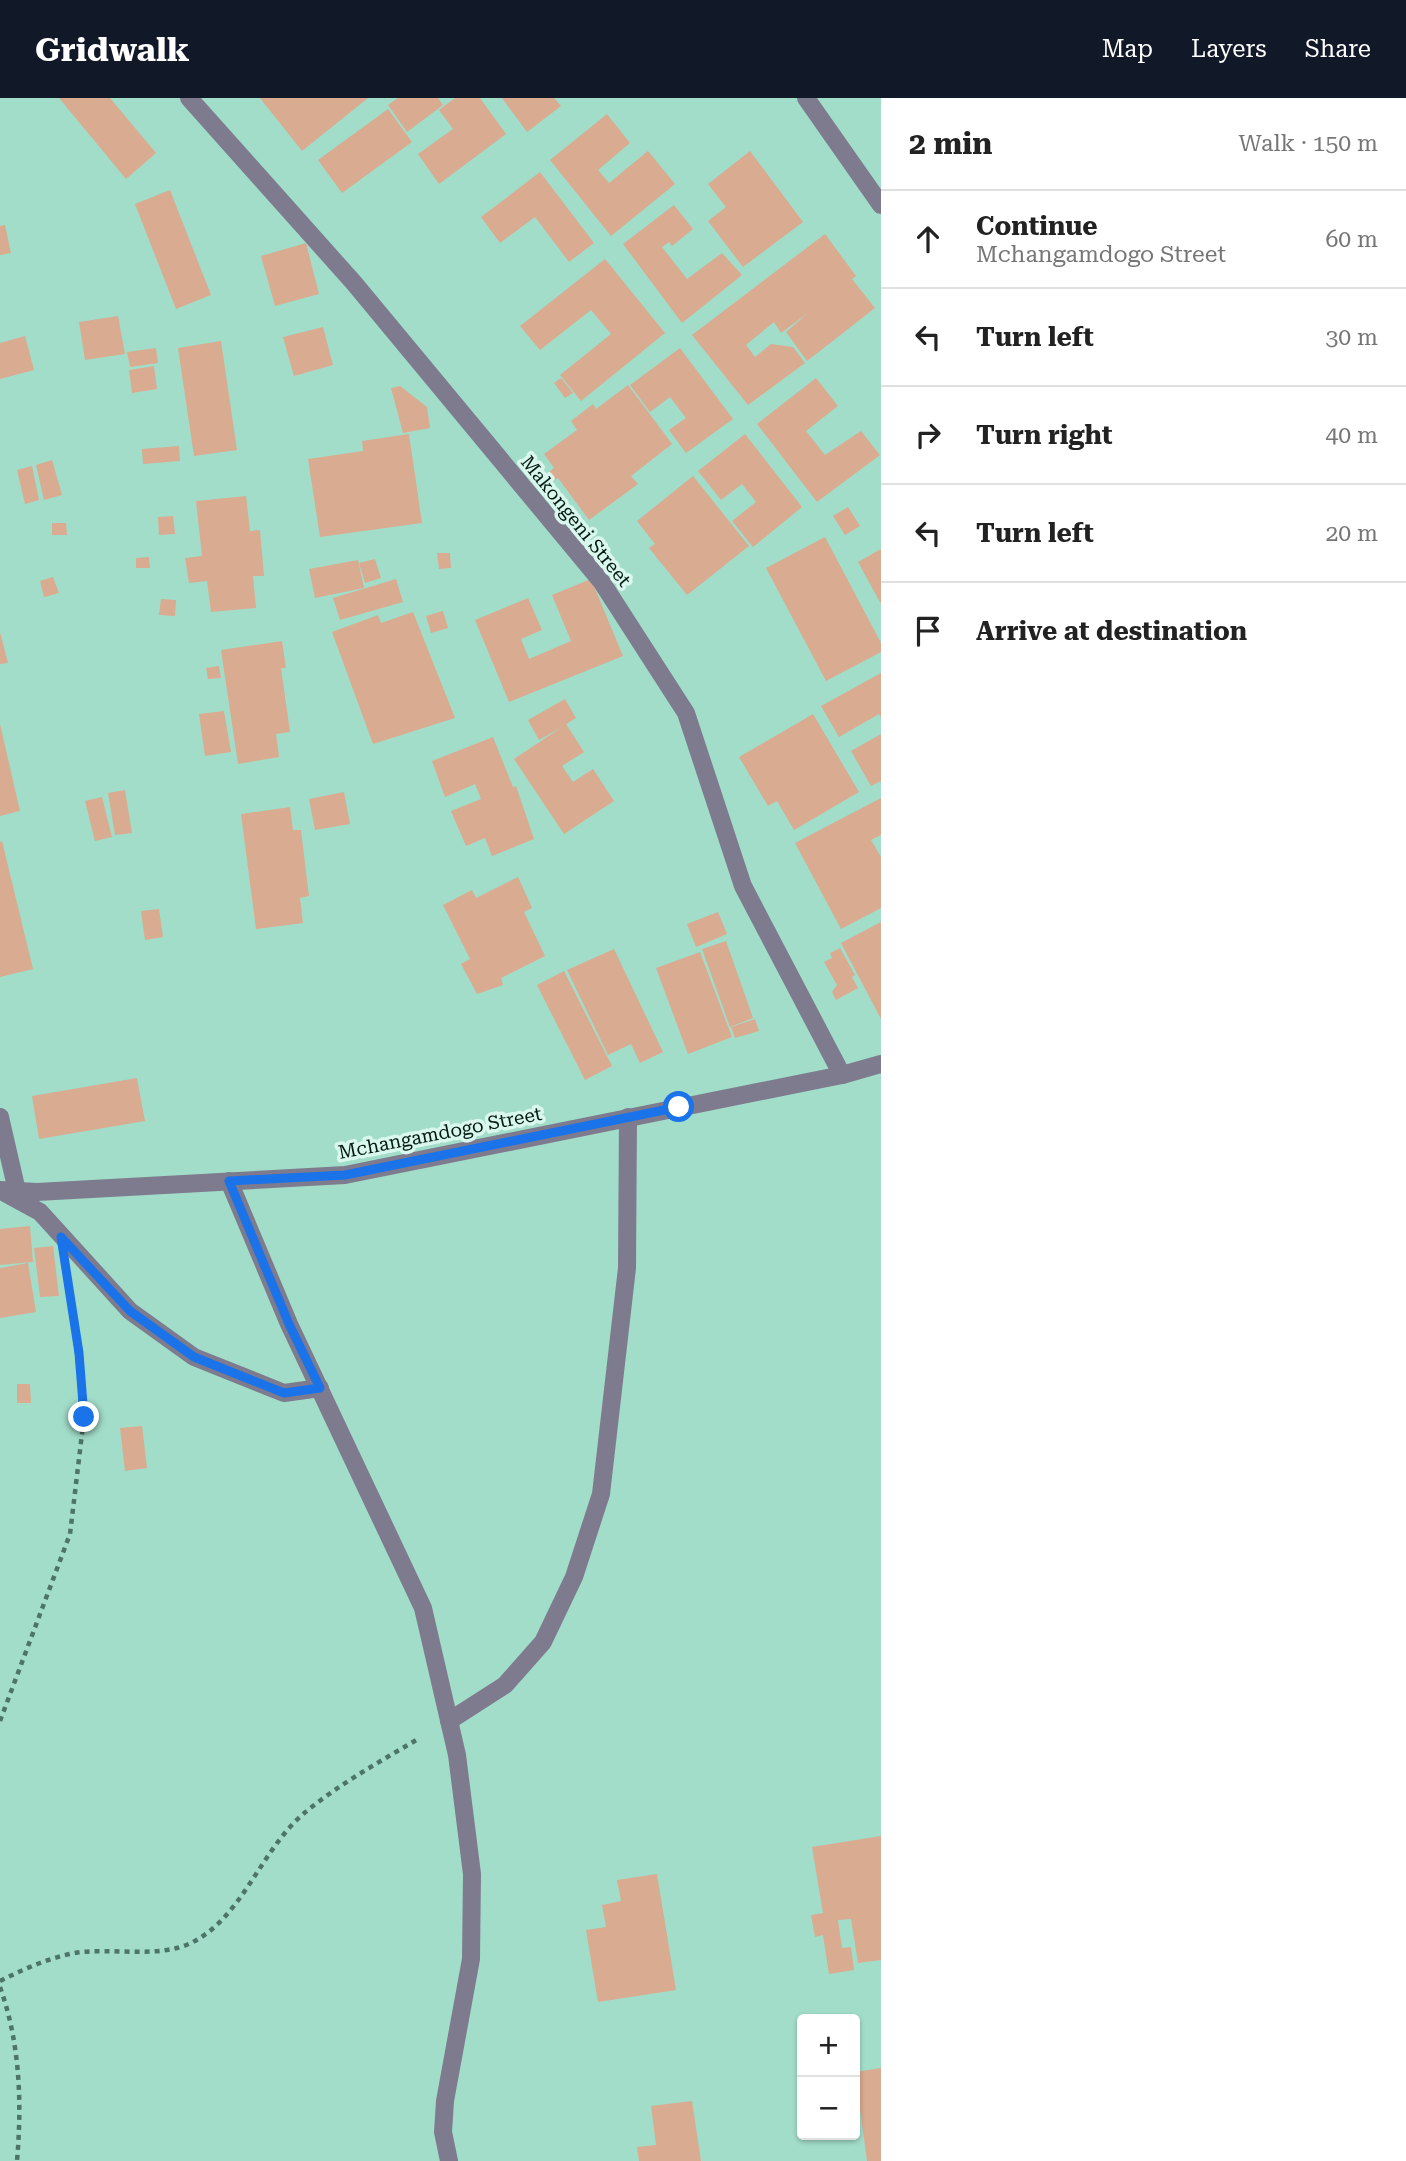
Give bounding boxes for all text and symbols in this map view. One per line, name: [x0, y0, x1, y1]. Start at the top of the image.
text: Gridwalk: [35, 30, 189, 69]
text: Map: [1102, 35, 1153, 63]
text: Layers: [1191, 35, 1267, 63]
text: Share: [1305, 35, 1371, 63]
text: 2 min: [909, 126, 992, 161]
text: Walk · 150 m: [1239, 130, 1378, 157]
text: Continue: [976, 211, 1098, 241]
icon: ahead: [909, 220, 947, 258]
text: 60 m: [1325, 226, 1378, 253]
text: Mchangamdogo Street: [976, 241, 1226, 268]
icon: left: [909, 318, 947, 356]
text: Turn left: [976, 322, 1094, 352]
text: 30 m: [1325, 324, 1378, 351]
icon: right: [909, 416, 947, 454]
text: Turn right: [976, 420, 1112, 450]
text: 40 m: [1325, 422, 1378, 449]
street label: Makongeni Street: [516, 451, 636, 591]
icon: left: [909, 514, 947, 552]
text: Turn left: [976, 518, 1094, 548]
text: 20 m: [1325, 520, 1378, 547]
icon: arrive: [909, 612, 947, 650]
text: Arrive at destination: [976, 616, 1247, 646]
route start: [663, 1091, 694, 1122]
street label: Mchangamdogo Street: [336, 1102, 544, 1164]
route end: [68, 1401, 99, 1432]
map controls: [797, 2014, 860, 2140]
button: +: [797, 2014, 860, 2077]
button: −: [797, 2077, 860, 2140]

